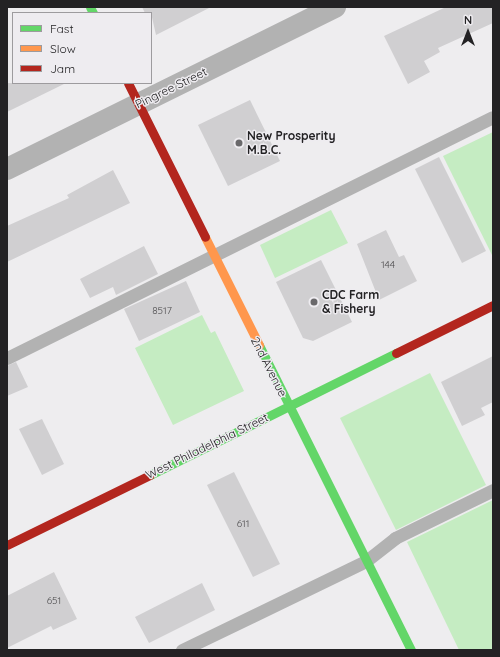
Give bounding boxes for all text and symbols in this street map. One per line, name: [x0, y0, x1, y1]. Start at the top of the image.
legend: [12, 12, 152, 84]
north arrow: [448, 12, 488, 52]
text: N: [464, 13, 472, 27]
text: Fast: [50, 21, 74, 36]
text: Slow: [50, 41, 76, 56]
text: Jam: [50, 61, 75, 76]
street label: Pingree Street: [133, 64, 209, 112]
place label: New Prosperity M.B.C.: [247, 129, 336, 157]
marker: New Prosperity M.B.C.: [234, 138, 244, 148]
house number: 144: [381, 259, 395, 271]
place label: CDC Farm & Fishery: [322, 288, 379, 316]
marker: CDC Farm & Fishery: [309, 297, 319, 307]
house number: 8517: [152, 305, 172, 317]
street label: 2nd Avenue: [248, 335, 290, 399]
street label: West Philadelphia Street: [143, 410, 271, 482]
house number: 611: [237, 518, 249, 530]
house number: 651: [47, 595, 61, 607]

